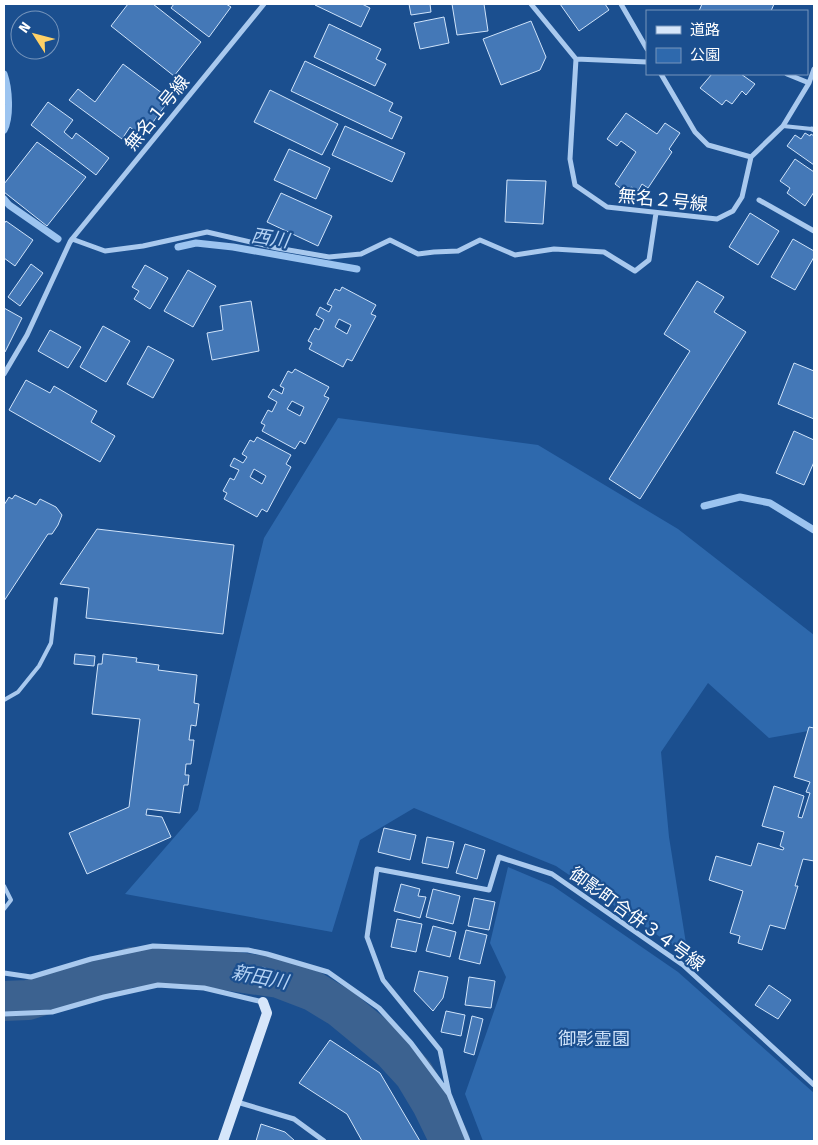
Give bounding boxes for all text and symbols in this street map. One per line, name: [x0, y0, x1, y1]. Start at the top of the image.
north arrow: [10, 10, 60, 60]
legend: [646, 10, 808, 75]
text: N: [15, 19, 34, 36]
text: 道路: [690, 21, 720, 39]
text: 公園: [690, 46, 720, 64]
street label: 無名１号線: [120, 71, 194, 155]
street label: 無名２号線: [617, 184, 709, 216]
water label: 西川: [249, 224, 293, 253]
street label: 御影町合併３４号線: [565, 862, 709, 976]
water label: 新田川: [230, 960, 292, 994]
park label: 御影霊園: [558, 1028, 630, 1050]

